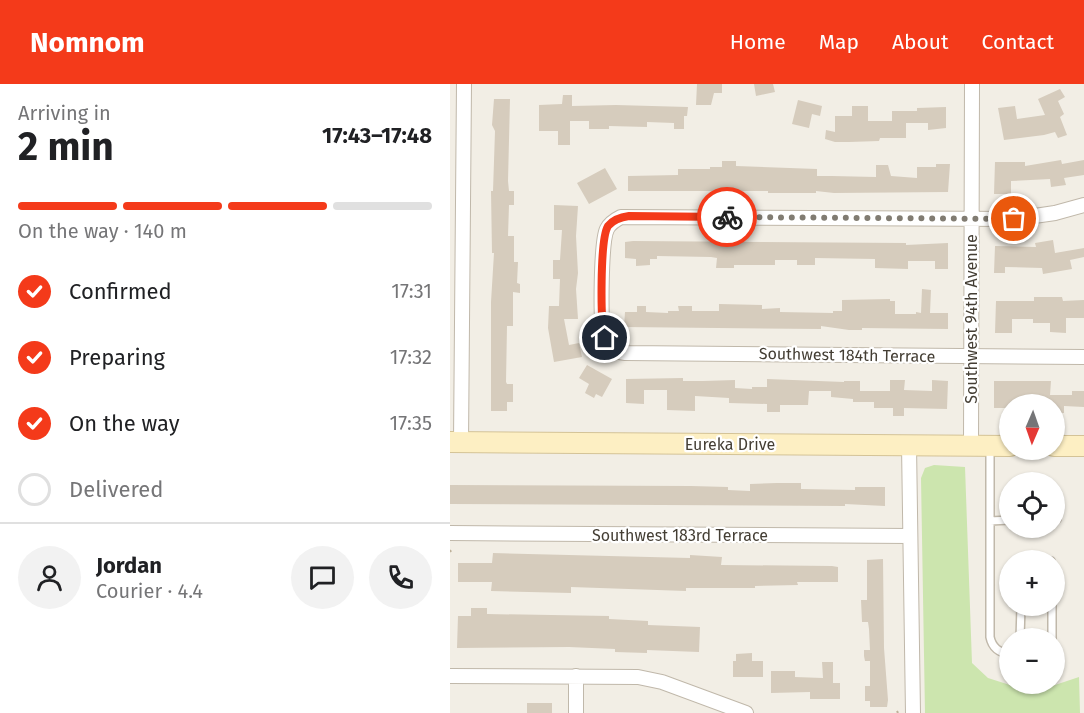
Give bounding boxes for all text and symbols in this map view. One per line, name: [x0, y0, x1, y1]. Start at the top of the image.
text: Nomnom: [30, 26, 145, 59]
text: Home: [730, 29, 786, 55]
text: Map: [819, 29, 859, 55]
text: About: [892, 29, 949, 55]
text: Contact: [982, 29, 1054, 55]
text: Arriving in: [18, 101, 111, 125]
text: 17:43–17:48: [322, 122, 432, 149]
text: 2 min: [18, 124, 114, 170]
courier: [697, 187, 757, 247]
pin: [988, 193, 1039, 244]
icon: bike: [711, 201, 744, 234]
icon: bag: [997, 202, 1030, 235]
text: On the way · 140 m: [18, 219, 187, 243]
street label: Southwest 94th Avenue: [962, 234, 981, 404]
icon: check: [18, 275, 51, 308]
text: Confirmed: [69, 278, 172, 305]
text: 17:31: [391, 279, 432, 303]
pin: [579, 312, 630, 363]
icon: home: [588, 321, 621, 354]
icon: check: [18, 341, 51, 374]
text: Preparing: [69, 344, 165, 371]
street label: Southwest 184th Terrace: [759, 344, 935, 366]
text: 17:32: [390, 345, 432, 369]
north arrow: [999, 394, 1065, 460]
map controls: [999, 394, 1065, 694]
icon: check: [18, 407, 51, 440]
text: On the way: [69, 410, 180, 437]
text: 17:35: [389, 411, 432, 435]
street label: Eureka Drive: [685, 435, 775, 454]
button: locate: [999, 472, 1065, 538]
text: Delivered: [69, 476, 164, 503]
street label: Southwest 183rd Terrace: [592, 526, 768, 545]
button: person: [18, 546, 81, 609]
button: chat: [291, 546, 354, 609]
button: phone: [369, 546, 432, 609]
button: +: [999, 550, 1065, 616]
text: Jordan: [96, 552, 162, 579]
text: Courier · 4.4: [96, 579, 203, 603]
button: −: [999, 628, 1065, 694]

